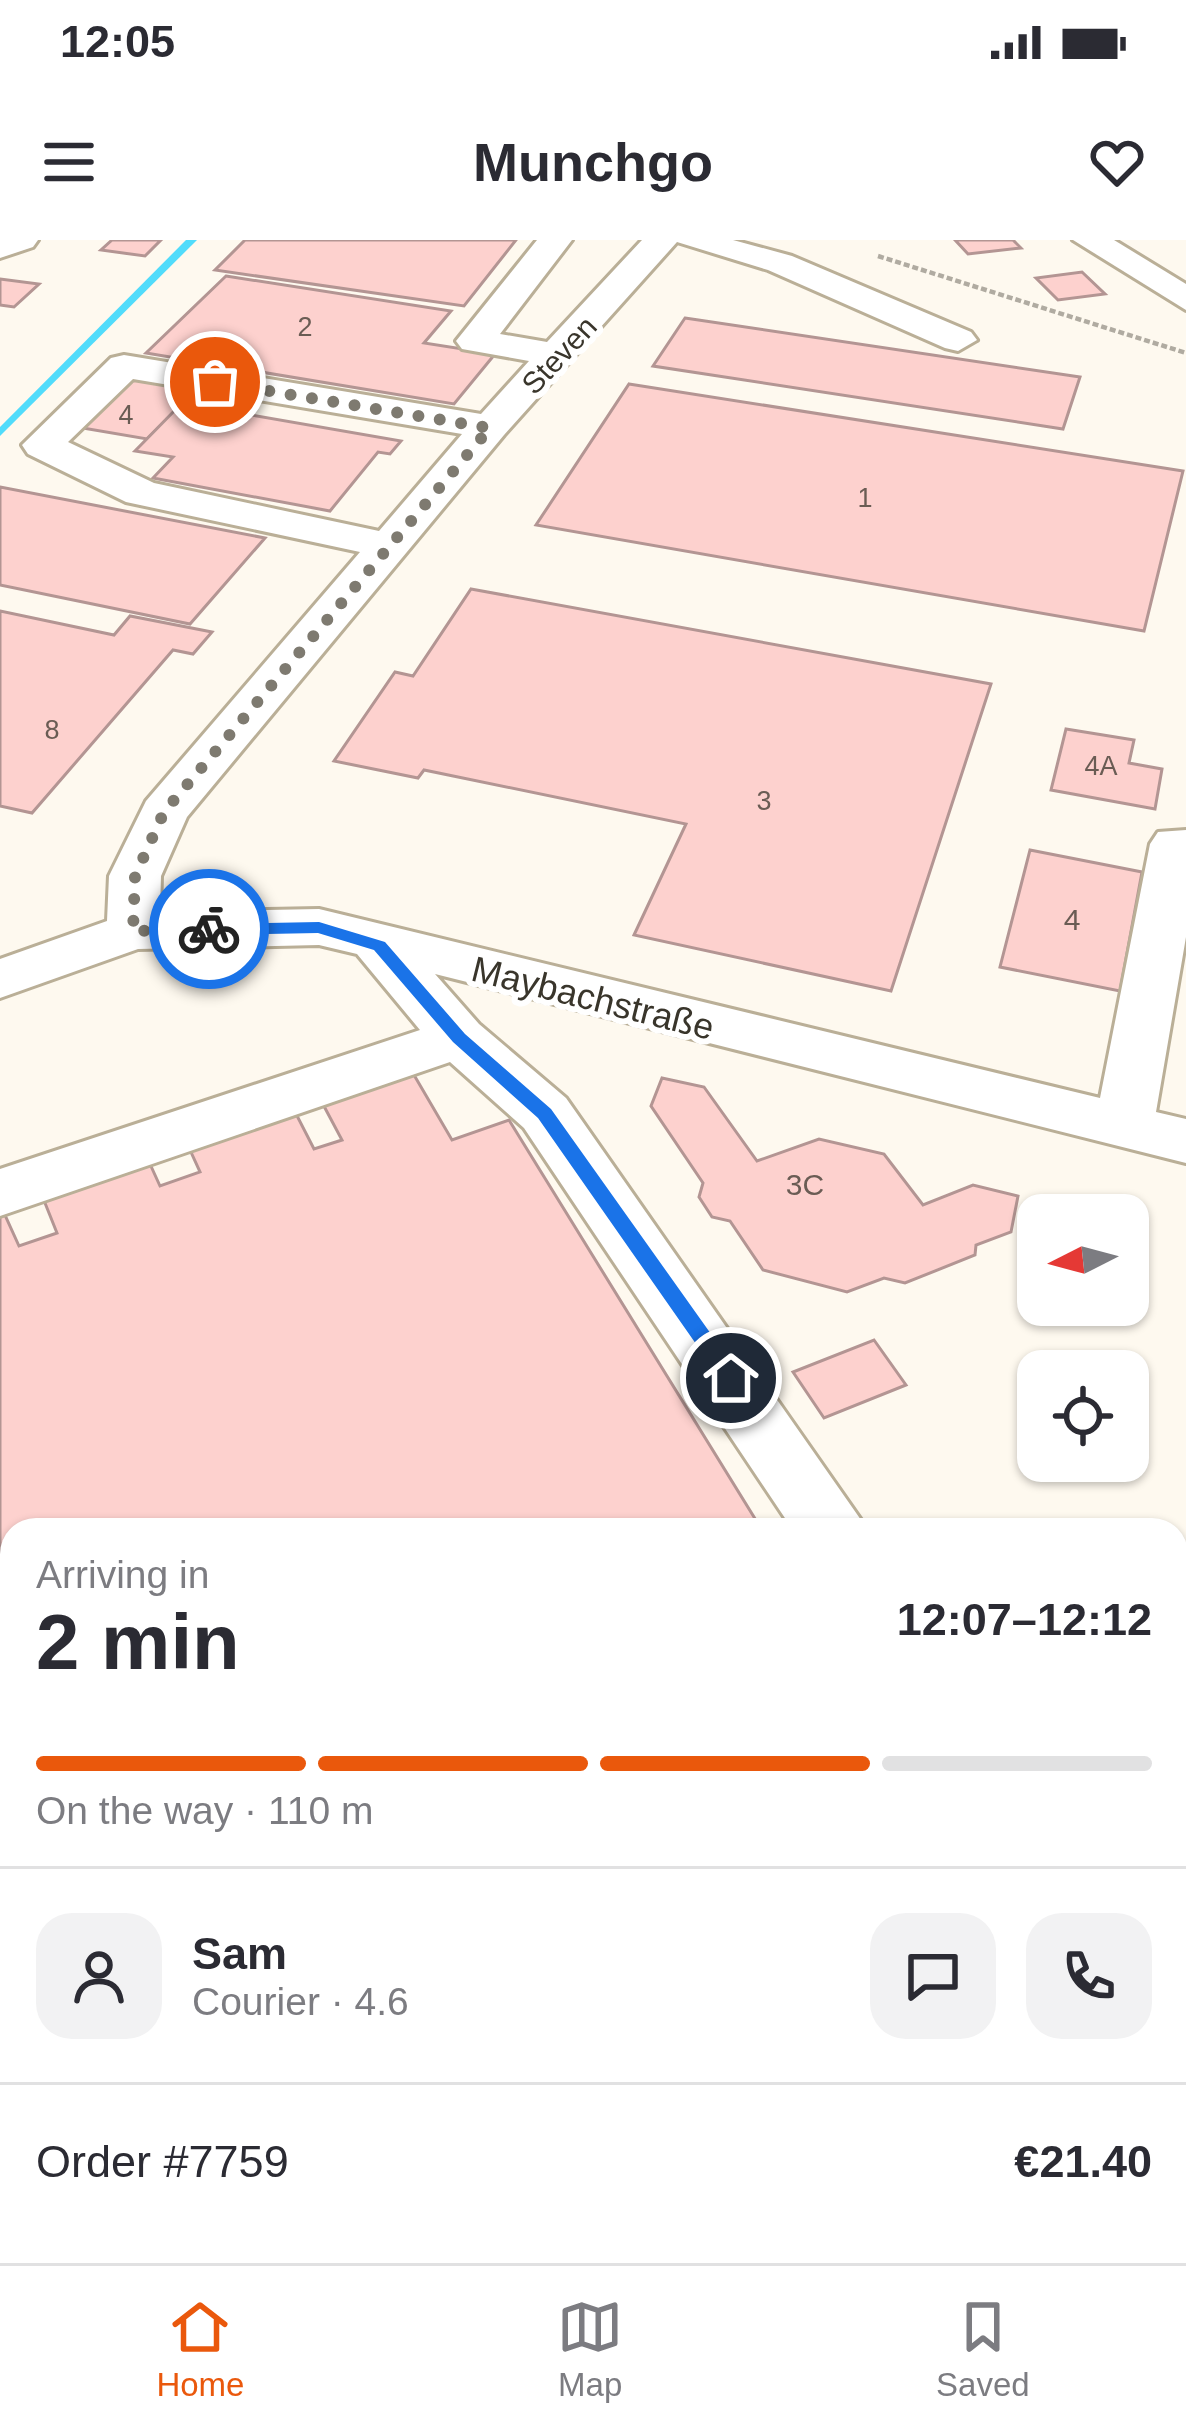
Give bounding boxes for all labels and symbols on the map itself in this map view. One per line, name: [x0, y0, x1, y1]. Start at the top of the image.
street label: Steven: [515, 310, 603, 400]
house number: 2: [297, 312, 313, 342]
pin: [164, 331, 266, 433]
house number: 4: [118, 400, 134, 430]
house number: 1: [857, 483, 873, 513]
house number: 8: [44, 715, 60, 745]
house number: 4A: [1084, 751, 1118, 781]
house number: 3: [756, 786, 772, 816]
courier: [149, 869, 269, 989]
house number: 4: [1064, 903, 1080, 936]
street label: Maybachstraße: [468, 948, 718, 1048]
house number: 3C: [786, 1168, 824, 1201]
north arrow: [1017, 1194, 1149, 1326]
pin: [680, 1327, 782, 1429]

